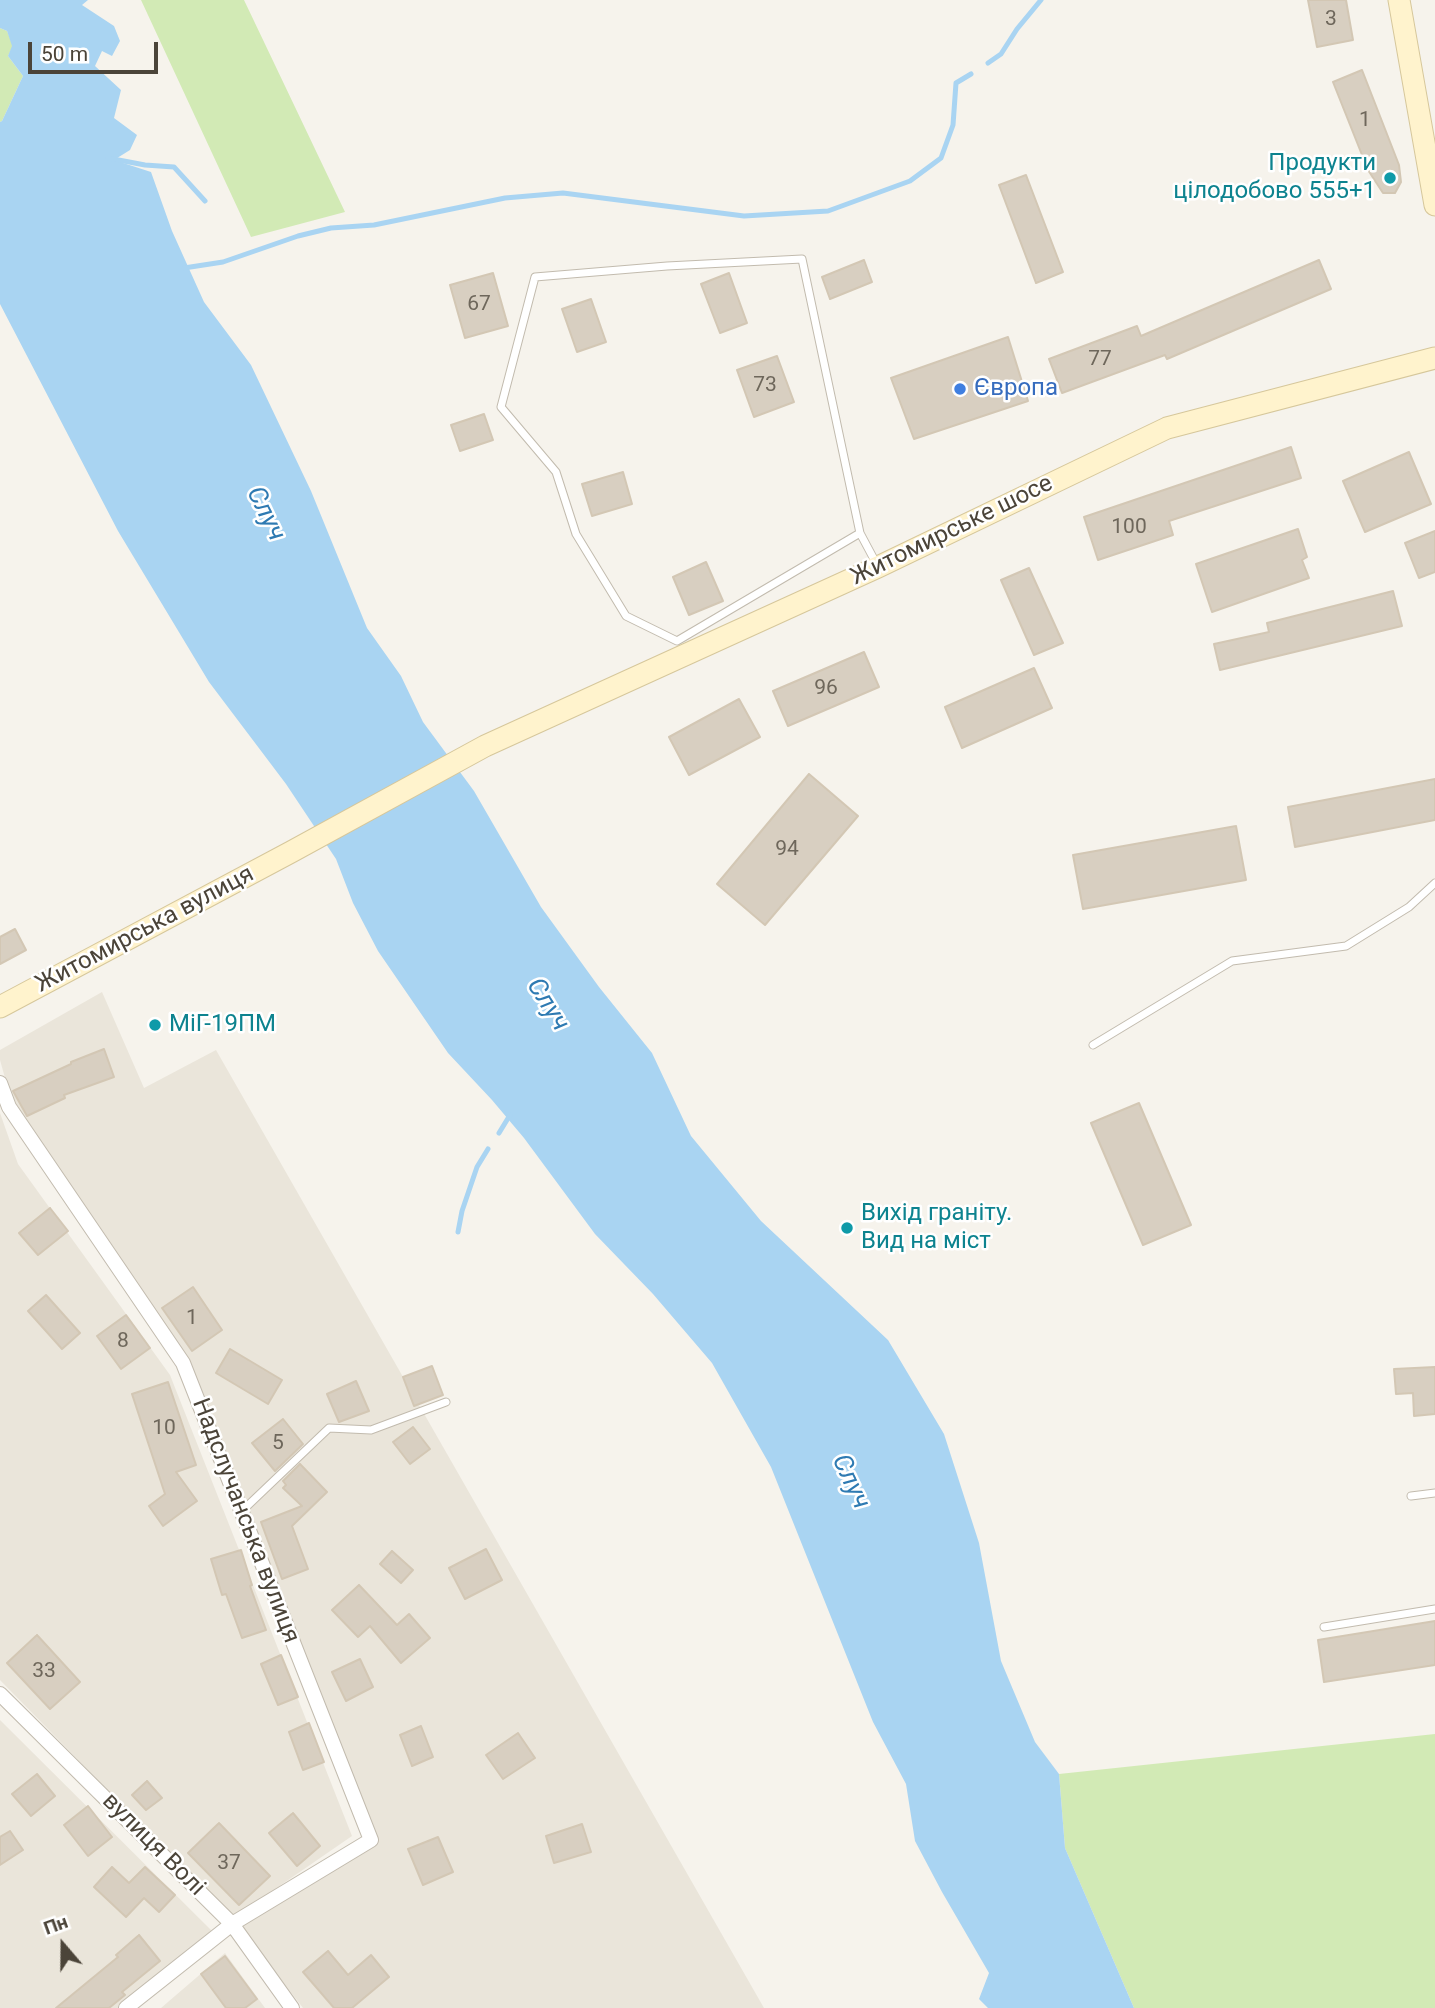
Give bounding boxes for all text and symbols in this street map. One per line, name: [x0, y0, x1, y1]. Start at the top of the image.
house number: 3: [1325, 7, 1337, 33]
scale bar: [32, 28, 161, 72]
text: 50 m: [41, 42, 88, 66]
house number: 1: [1359, 108, 1371, 134]
place label: Продукти цілодобово 555+1: [1173, 150, 1376, 206]
marker: Продукти цілодобово 555+1: [1382, 170, 1398, 186]
house number: 67: [467, 292, 491, 318]
house number: 77: [1088, 347, 1112, 373]
house number: 73: [753, 373, 777, 399]
place label: Європа: [974, 375, 1058, 403]
marker: Європа: [952, 381, 968, 397]
street label: Житомирське шосе: [846, 470, 1058, 592]
water label: Случ: [239, 482, 291, 546]
house number: 100: [1111, 515, 1147, 541]
house number: 96: [814, 676, 838, 702]
house number: 94: [775, 837, 799, 863]
street label: Житомирська вулиця: [31, 860, 259, 1000]
water label: Случ: [519, 973, 575, 1037]
place label: МіГ-19ПМ: [169, 1011, 276, 1039]
marker: МіГ-19ПМ: [147, 1017, 163, 1033]
place label: Вихід граніту. Вид на міст: [861, 1200, 1012, 1256]
marker: Вихід граніту. Вид на міст: [839, 1220, 855, 1236]
house number: 1: [186, 1306, 198, 1332]
house number: 8: [117, 1329, 129, 1355]
street label: Надслучанська вулиця: [185, 1395, 305, 1647]
house number: 10: [152, 1416, 176, 1442]
house number: 5: [272, 1431, 284, 1457]
water label: Случ: [824, 1450, 876, 1514]
house number: 33: [32, 1659, 56, 1685]
street label: вулиця Волі: [95, 1787, 211, 1903]
house number: 37: [217, 1851, 241, 1877]
north arrow: [28, 1910, 98, 1980]
text: Пн: [40, 1910, 71, 1940]

